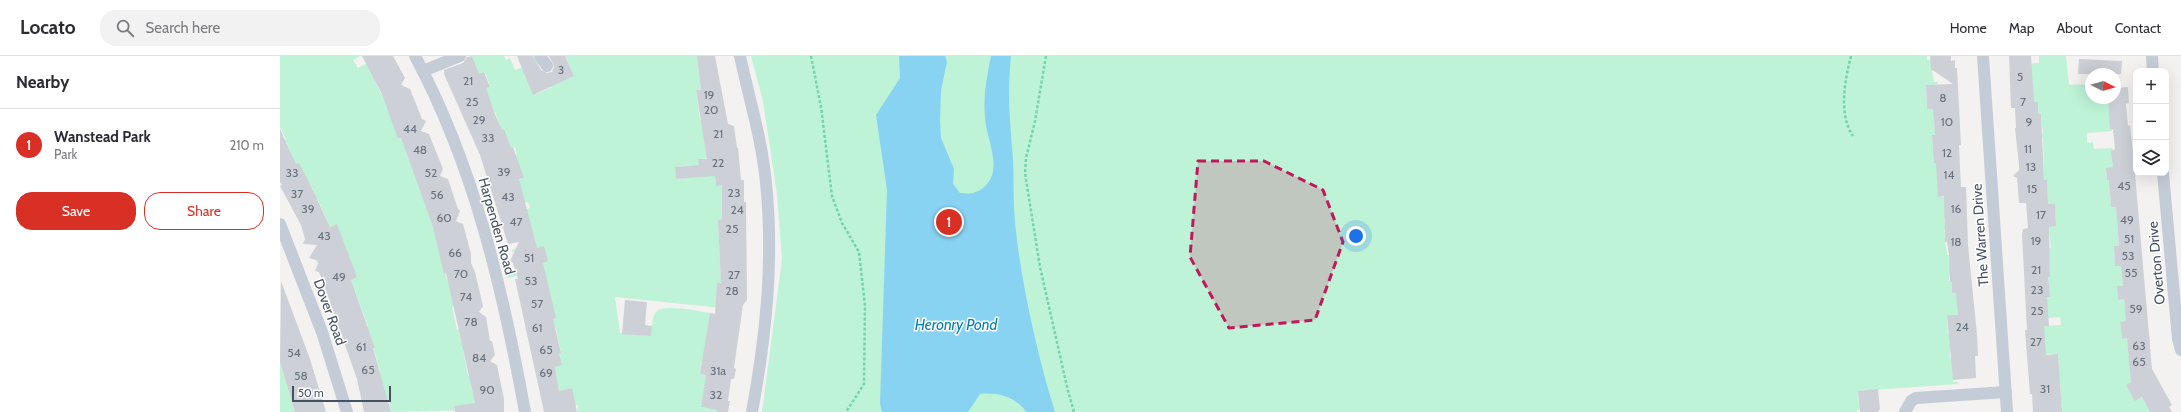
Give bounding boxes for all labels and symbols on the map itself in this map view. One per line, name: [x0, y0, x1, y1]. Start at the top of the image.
house number: 3: [558, 62, 564, 77]
north arrow: [2085, 68, 2121, 104]
house number: 5: [2017, 69, 2023, 84]
house number: 21: [463, 73, 473, 88]
house number: 19: [704, 87, 715, 102]
house number: 8: [1939, 90, 1947, 105]
house number: 25: [466, 94, 478, 109]
house number: 7: [2020, 94, 2026, 109]
house number: 20: [704, 102, 718, 117]
house number: 29: [472, 112, 486, 127]
house number: 10: [1941, 114, 1953, 129]
house number: 9: [2026, 114, 2033, 129]
house number: 44: [403, 121, 417, 136]
house number: 21: [713, 126, 723, 141]
house number: 33: [482, 130, 494, 145]
house number: 11: [2024, 141, 2032, 156]
house number: 48: [413, 142, 427, 157]
house number: 12: [1942, 145, 1952, 160]
house number: 22: [712, 155, 724, 170]
house number: 13: [2026, 159, 2036, 174]
house number: 39: [497, 164, 511, 179]
house number: 33: [286, 165, 298, 180]
house number: 52: [425, 165, 437, 180]
house number: 14: [1944, 167, 1954, 182]
street label: Harpenden Road: [475, 175, 519, 277]
house number: 45: [2117, 178, 2131, 193]
house number: 15: [2027, 181, 2037, 196]
street label: The Warren Drive: [1967, 183, 1993, 287]
house number: 23: [728, 185, 740, 200]
house number: 37: [291, 186, 303, 201]
house number: 56: [430, 187, 444, 202]
house number: 43: [501, 189, 515, 204]
house number: 39: [301, 201, 315, 216]
house number: 16: [1951, 201, 1962, 216]
house number: 24: [730, 202, 744, 217]
pin: 1: [936, 207, 962, 237]
house number: 17: [2036, 207, 2046, 222]
house number: 60: [436, 210, 452, 225]
house number: 49: [2120, 212, 2134, 227]
house number: 47: [510, 214, 522, 229]
street label: Overton Drive: [2143, 220, 2169, 306]
house number: 25: [726, 221, 738, 236]
your location: [1346, 226, 1366, 246]
house number: 43: [317, 228, 331, 243]
house number: 51: [2124, 231, 2134, 246]
house number: 19: [2031, 233, 2042, 248]
house number: 18: [1950, 234, 1962, 249]
house number: 66: [448, 245, 462, 260]
house number: 53: [2122, 248, 2134, 263]
house number: 51: [524, 250, 534, 265]
house number: 21: [2031, 262, 2041, 277]
house number: 55: [2125, 265, 2137, 280]
house number: 70: [454, 266, 468, 281]
house number: 27: [728, 267, 740, 282]
house number: 49: [332, 269, 346, 284]
house number: 53: [525, 273, 537, 288]
street label: Dover Road: [310, 276, 350, 348]
house number: 23: [2031, 282, 2043, 297]
house number: 28: [725, 283, 739, 298]
house number: 74: [460, 289, 472, 304]
house number: 57: [531, 296, 543, 311]
house number: 59: [2129, 301, 2143, 316]
house number: 25: [2031, 303, 2043, 318]
house number: 78: [464, 314, 478, 329]
water label: Heronry Pond: [915, 316, 999, 334]
house number: 24: [1955, 319, 1969, 334]
house number: 61: [532, 320, 542, 335]
house number: 27: [2030, 334, 2042, 349]
house number: 63: [2132, 338, 2146, 353]
house number: 61: [356, 339, 366, 354]
house number: 65: [539, 342, 553, 357]
house number: 54: [287, 345, 301, 360]
house number: 84: [472, 350, 486, 365]
house number: 65: [2132, 354, 2146, 369]
house number: 65: [361, 362, 375, 377]
house number: 31a: [710, 363, 726, 378]
house number: 69: [539, 365, 553, 380]
house number: 58: [294, 368, 308, 383]
house number: 31: [2040, 381, 2050, 396]
house number: 90: [479, 382, 495, 397]
scale bar: [292, 384, 391, 403]
house number: 32: [710, 387, 722, 402]

